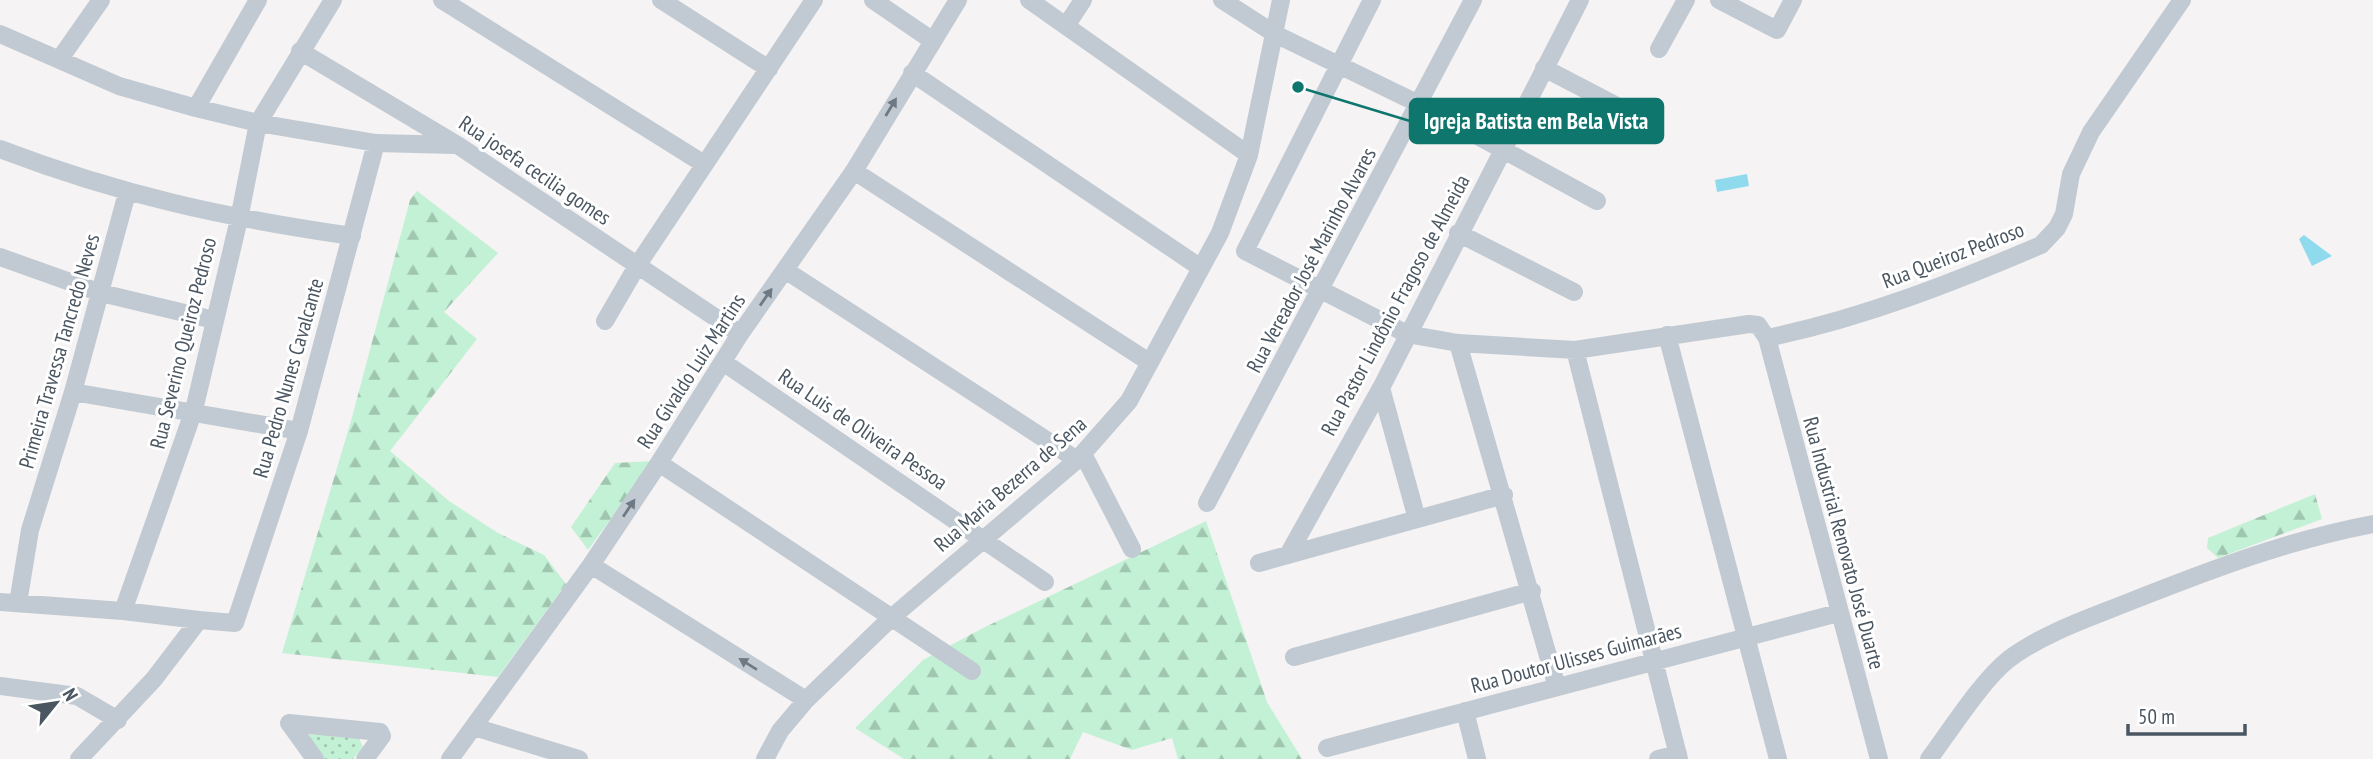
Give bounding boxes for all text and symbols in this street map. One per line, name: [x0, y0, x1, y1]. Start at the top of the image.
one-way arrow: [885, 98, 898, 117]
callout: Igreja Batista em Bela Vista: [1410, 99, 1663, 143]
text: Igreja Batista em Bela Vista: [1424, 106, 1648, 135]
street label: Rua josefa cecilia gomes: [454, 109, 616, 231]
street label: Rua Vereador José Marinho Alvares: [1240, 143, 1382, 377]
street label: Rua Pastor Lindônio Fragoso de Almeida: [1315, 170, 1475, 440]
street label: Rua Queiroz Pedroso: [1878, 216, 2028, 294]
street label: Primeira Travessa Tancredo Neves: [13, 231, 105, 471]
street label: Rua Severino Queiroz Pedroso: [144, 235, 222, 451]
street label: Rua Pedro Nunes Cavalcante: [247, 275, 329, 481]
street label: Rua Givaldo Luiz Martins: [631, 288, 751, 454]
one-way arrow: [759, 288, 773, 306]
street label: Rua Luis de Oliveira Pessoa: [773, 362, 953, 496]
street label: Rua Maria Bezerra de Sena: [928, 410, 1092, 558]
street label: Rua Industrial Renovato José Duarte: [1797, 414, 1891, 672]
one-way arrow: [622, 499, 635, 518]
street label: Rua Doutor Ulisses Guimarães: [1468, 617, 1684, 699]
one-way arrow: [738, 657, 758, 670]
north arrow: [21, 668, 91, 738]
text: N: [58, 684, 84, 705]
scale bar: [2128, 692, 2245, 736]
text: 50 m: [2138, 703, 2175, 730]

